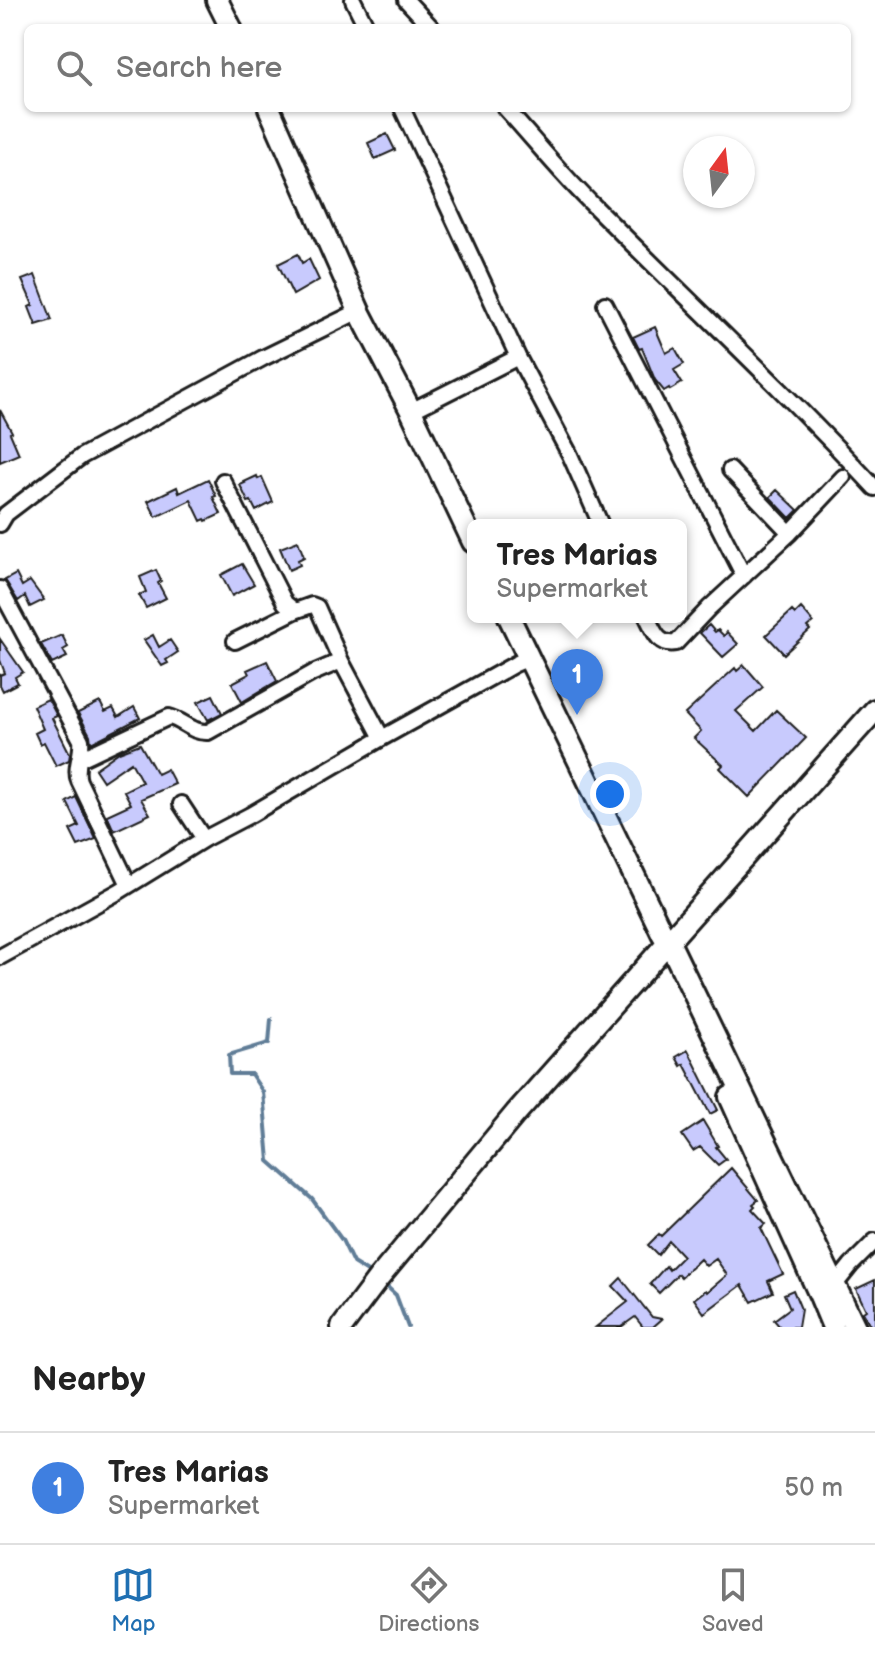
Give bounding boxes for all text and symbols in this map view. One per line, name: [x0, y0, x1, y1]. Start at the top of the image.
search box: [24, 24, 851, 112]
icon: search: [52, 46, 96, 90]
text: Search here: [116, 50, 282, 86]
north arrow: [683, 136, 755, 208]
popup: [467, 519, 687, 623]
text: Tres Marias: [497, 538, 657, 574]
text: Supermarket: [497, 574, 648, 605]
pin: 1: [551, 649, 603, 715]
your location: [590, 774, 630, 814]
text: Nearby: [32, 1359, 146, 1400]
text: Tres Marias: [108, 1455, 269, 1491]
text: 1: [53, 1473, 63, 1504]
text: 50 m: [784, 1473, 843, 1504]
text: Supermarket: [108, 1491, 259, 1522]
tab: Map: [111, 1563, 156, 1638]
tab: Directions: [378, 1563, 479, 1638]
tab: Saved: [702, 1563, 764, 1638]

